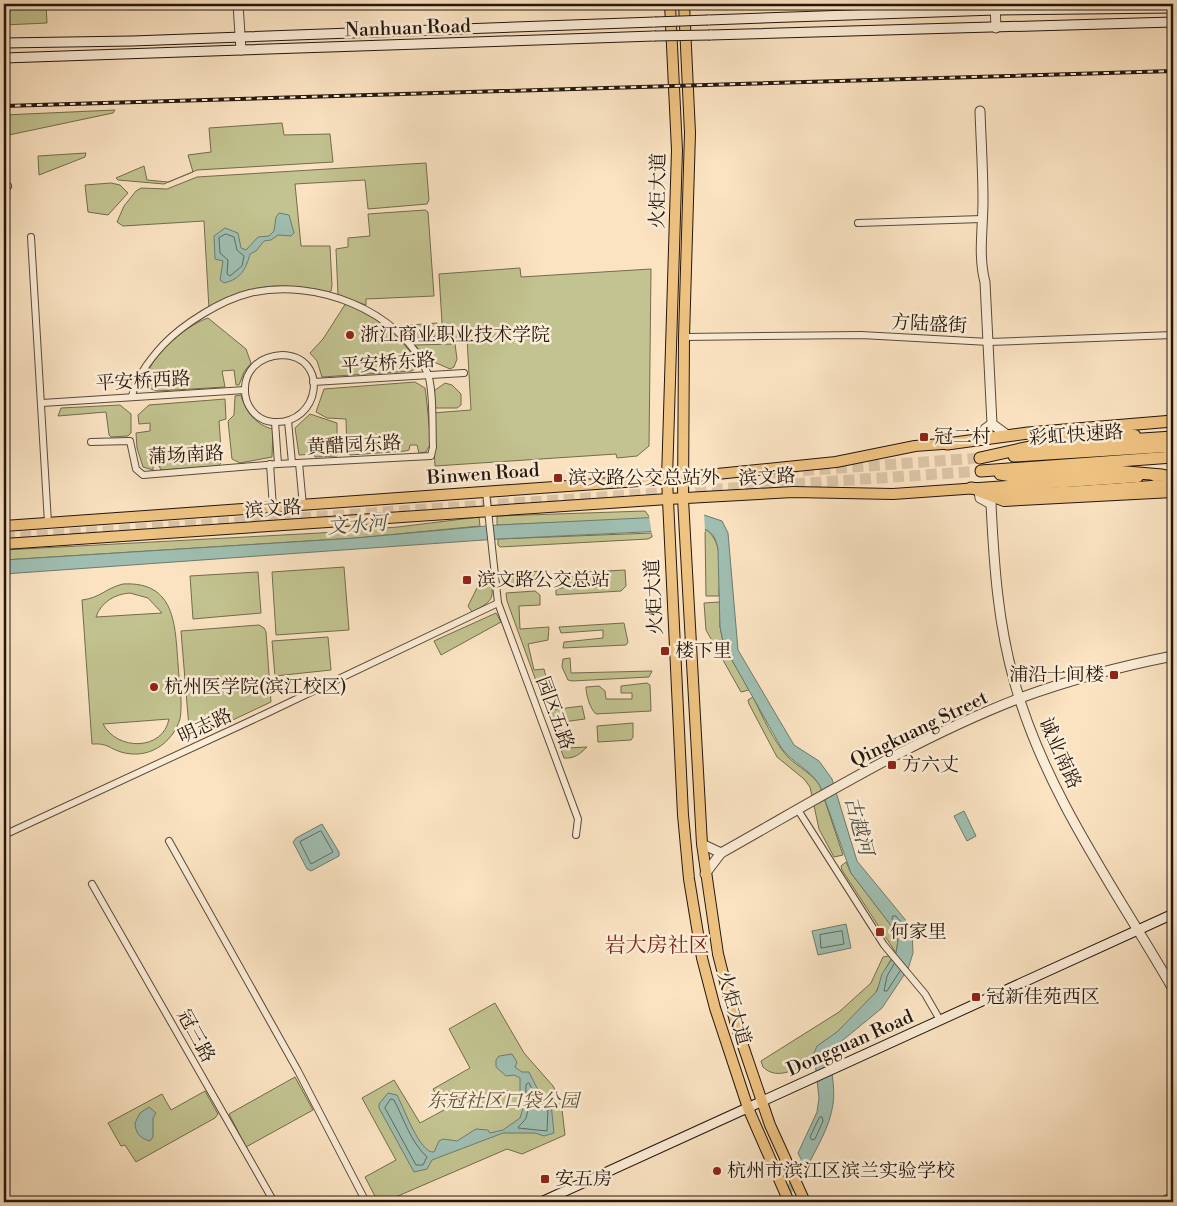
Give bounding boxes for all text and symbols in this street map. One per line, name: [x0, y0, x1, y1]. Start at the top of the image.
street label: Nanhuan Road: [345, 14, 472, 42]
street label: 火炬大道: [645, 153, 671, 229]
street label: 方陆盛街: [890, 310, 968, 338]
place label: 浙江商业职业技术学院: [360, 323, 550, 347]
marker: 浙江商业职业技术学院: [344, 329, 356, 341]
street label: 平安桥东路: [340, 348, 436, 378]
street label: 平安桥西路: [95, 367, 191, 395]
street label: 彩虹快速路: [1028, 420, 1124, 450]
place label: 冠二村: [934, 425, 991, 449]
street label: 黄醋园东路: [306, 431, 402, 459]
marker: 冠二村: [918, 431, 930, 443]
street label: 蒲场南路: [147, 441, 225, 469]
street label: Binwen Road: [425, 458, 540, 490]
street label: 滨文路: [738, 464, 796, 490]
place label: 滨文路公交总站外: [568, 466, 720, 490]
marker: 滨文路公交总站外: [552, 472, 564, 484]
street label: 滨文路: [244, 495, 302, 523]
water label: 文水河: [326, 511, 391, 541]
street label: 火炬大道: [640, 558, 668, 636]
place label: 滨文路公交总站: [477, 568, 610, 592]
marker: 滨文路公交总站: [461, 574, 473, 586]
place label: 楼下里: [675, 639, 732, 663]
marker: 楼下里: [659, 645, 671, 657]
place label: 浦沿十间楼: [1009, 663, 1104, 687]
marker: 浦沿十间楼: [1108, 669, 1120, 681]
street label: 园区五路: [531, 673, 579, 753]
place label: 杭州医学院(滨江校区): [164, 675, 347, 699]
marker: 杭州医学院(滨江校区): [148, 681, 160, 693]
street label: Qingkuang Street: [846, 685, 992, 773]
street label: 明志路: [174, 703, 236, 749]
street label: 诚业南路: [1034, 713, 1086, 793]
place label: 方六丈: [902, 753, 959, 777]
marker: 方六丈: [886, 759, 898, 771]
water label: 古越河: [838, 794, 879, 861]
place label: 何家里: [890, 920, 947, 944]
marker: 何家里: [874, 926, 886, 938]
district label: 岩大房社区: [605, 933, 710, 959]
street label: 火炬大道: [712, 968, 756, 1048]
place label: 冠新佳苑西区: [986, 985, 1100, 1009]
marker: 冠新佳苑西区: [970, 991, 982, 1003]
street label: Dongguan Road: [783, 1004, 917, 1082]
street label: 冠三路: [172, 1005, 220, 1067]
park label: 东冠社区口袋公园: [427, 1089, 582, 1113]
place label: 杭州市滨江区滨兰实验学校: [727, 1159, 955, 1183]
marker: 杭州市滨江区滨兰实验学校: [711, 1165, 723, 1177]
place label: 安五房: [555, 1167, 612, 1191]
marker: 安五房: [539, 1173, 551, 1185]

